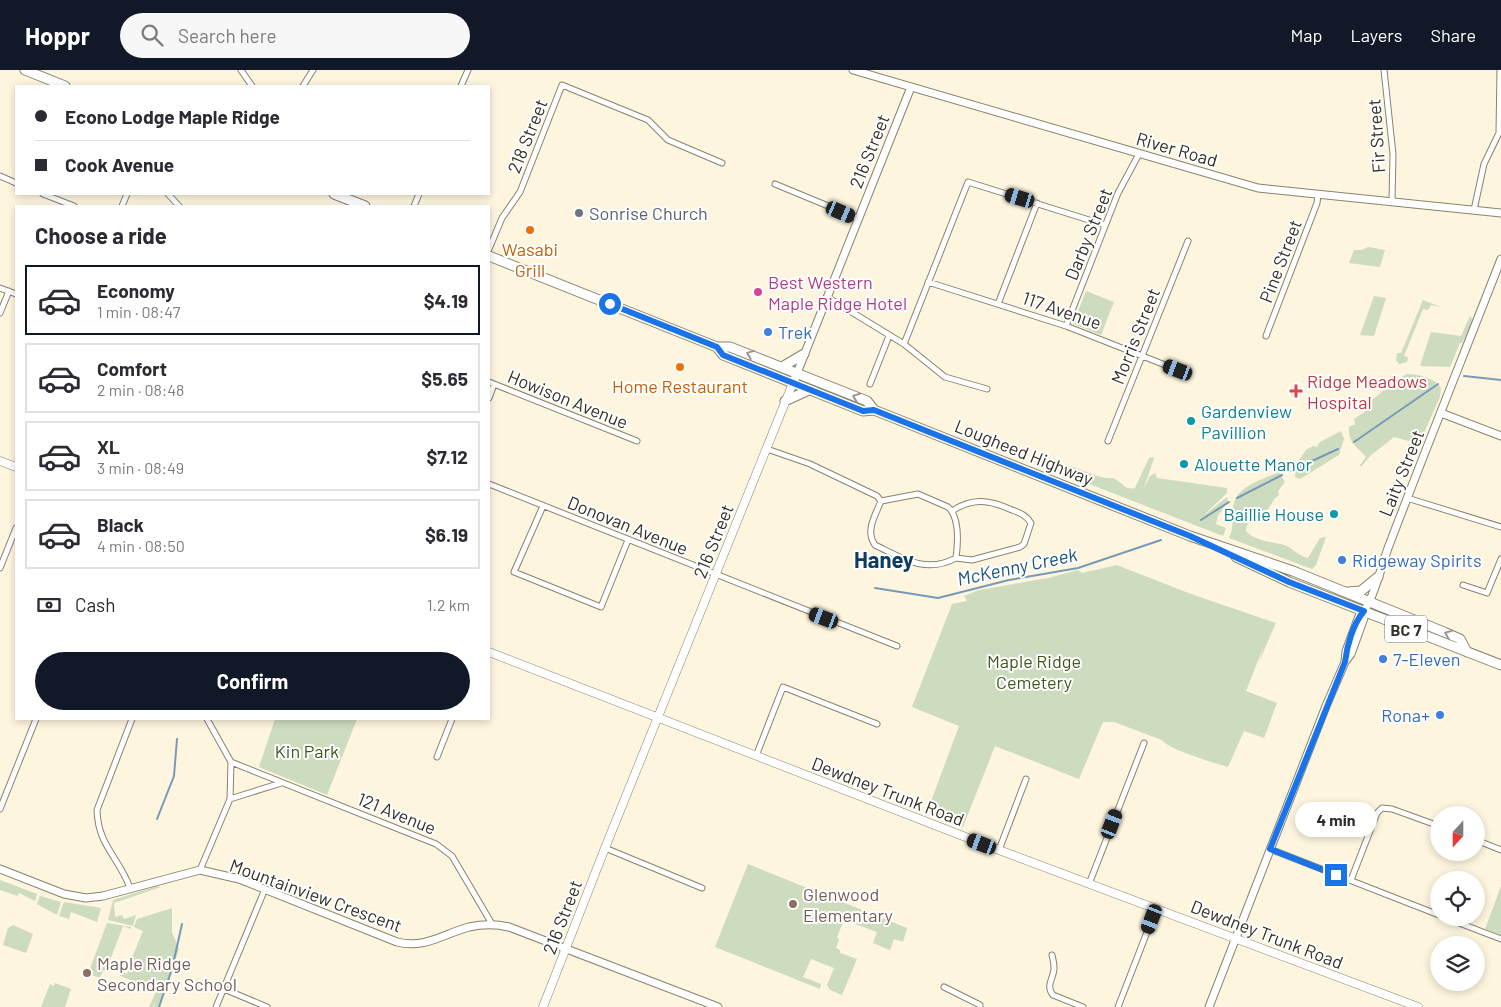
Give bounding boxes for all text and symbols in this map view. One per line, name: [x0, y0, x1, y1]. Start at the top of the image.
search box: [120, 13, 470, 58]
text: Hoppr: [25, 21, 90, 50]
icon: search: [138, 21, 166, 49]
text: Search here: [178, 24, 277, 47]
text: Map: [1290, 24, 1322, 46]
text: Layers: [1350, 24, 1403, 46]
text: Share: [1431, 24, 1476, 46]
street label: 218 Street: [502, 96, 552, 176]
street label: Fir Street: [1362, 98, 1390, 174]
text: Econo Lodge Maple Ridge: [65, 105, 280, 128]
street label: 216 Street: [844, 111, 894, 191]
street label: River Road: [1134, 127, 1220, 171]
text: Cook Avenue: [65, 153, 174, 176]
street label: Darby Street: [1060, 185, 1116, 283]
car: [1003, 186, 1036, 210]
car: [824, 199, 857, 225]
place label: Sonrise Church: [589, 202, 708, 224]
marker: Sonrise Church: [573, 207, 585, 219]
street label: Pine Street: [1254, 216, 1306, 306]
text: Choose a ride: [35, 222, 167, 248]
marker: Wasabi Grill: [524, 224, 536, 236]
place label: Wasabi Grill: [502, 238, 558, 281]
place label: Best Western Maple Ridge Hotel: [768, 271, 907, 314]
icon: car: [37, 278, 82, 323]
text: Economy: [97, 279, 175, 302]
street label: Morris Street: [1106, 285, 1164, 387]
marker: Best Western Maple Ridge Hotel: [752, 286, 764, 298]
street label: 117 Avenue: [1020, 286, 1104, 334]
text: $4.19: [424, 289, 468, 312]
route start: [599, 293, 621, 315]
text: 1 min · 08:47: [97, 302, 180, 321]
place label: Trek: [778, 321, 812, 343]
marker: Trek: [762, 326, 774, 338]
one-way arrow: [746, 350, 755, 360]
icon: car: [37, 356, 82, 401]
text: Comfort: [97, 357, 167, 380]
car: [1161, 358, 1194, 382]
marker: Home Restaurant: [674, 361, 686, 373]
street label: Howison Avenue: [505, 365, 631, 433]
text: $5.65: [421, 367, 468, 390]
place label: Ridge Meadows Hospital: [1307, 370, 1427, 413]
place label: Home Restaurant: [612, 375, 748, 397]
text: 2 min · 08:48: [97, 380, 184, 399]
marker: Ridge Meadows Hospital: [1289, 384, 1303, 398]
one-way arrow: [852, 393, 861, 403]
place label: Gardenview Pavillion: [1201, 400, 1292, 443]
street label: Lougheed Highway: [952, 414, 1096, 490]
marker: Gardenview Pavillion: [1185, 415, 1197, 427]
street label: Laity Street: [1374, 426, 1428, 520]
icon: car: [37, 434, 82, 479]
text: XL: [97, 435, 120, 458]
text: $7.12: [426, 445, 468, 468]
place label: Alouette Manor: [1194, 453, 1312, 475]
text: 3 min · 08:49: [97, 458, 184, 477]
marker: Alouette Manor: [1178, 458, 1190, 470]
street label: Donovan Avenue: [565, 491, 691, 559]
street label: 216 Street: [688, 501, 738, 581]
place label: Baillie House: [1223, 503, 1324, 525]
marker: Baillie House: [1328, 508, 1340, 520]
icon: car: [37, 512, 82, 557]
text: Black: [97, 513, 144, 536]
text: $6.19: [425, 523, 468, 546]
text: 4 min · 08:50: [97, 536, 185, 555]
water label: McKenny Creek: [955, 542, 1080, 590]
district label: Haney: [854, 546, 914, 572]
place label: Ridgeway Spirits: [1352, 549, 1482, 571]
marker: Ridgeway Spirits: [1336, 554, 1348, 566]
icon: cash: [35, 591, 63, 619]
text: Cash: [75, 593, 116, 616]
text: 1.2 km: [427, 595, 470, 614]
car: [807, 606, 840, 630]
road number: BC 7: [1385, 616, 1427, 642]
one-way arrow: [1444, 630, 1453, 640]
place label: 7-Eleven: [1393, 648, 1461, 670]
park label: Maple Ridge Cemetery: [987, 650, 1081, 693]
button: Confirm: [35, 652, 470, 710]
marker: 7-Eleven: [1377, 653, 1389, 665]
place label: Rona+: [1381, 704, 1430, 726]
marker: Rona+: [1434, 709, 1446, 721]
park label: Kin Park: [275, 740, 339, 762]
street label: Dewdney Trunk Road: [809, 752, 967, 830]
street label: 121 Avenue: [354, 787, 440, 839]
callout: 4 min: [1295, 802, 1377, 838]
north arrow: [1430, 806, 1485, 861]
map controls: [1430, 806, 1485, 991]
car: [1099, 807, 1124, 841]
text: 4 min: [1316, 810, 1356, 829]
car: [965, 832, 998, 856]
street label: Mountainview Crescent: [227, 854, 405, 936]
route end: [1325, 864, 1347, 886]
button: locate: [1430, 871, 1485, 926]
street label: 216 Street: [538, 877, 586, 957]
place label: Glenwood Elementary: [803, 883, 893, 926]
street label: Dewdney Trunk Road: [1188, 895, 1346, 973]
marker: Glenwood Elementary: [787, 898, 799, 910]
car: [1139, 902, 1164, 936]
button: layers: [1430, 936, 1485, 991]
place label: Maple Ridge Secondary School: [97, 952, 237, 995]
marker: Maple Ridge Secondary School: [81, 967, 93, 979]

